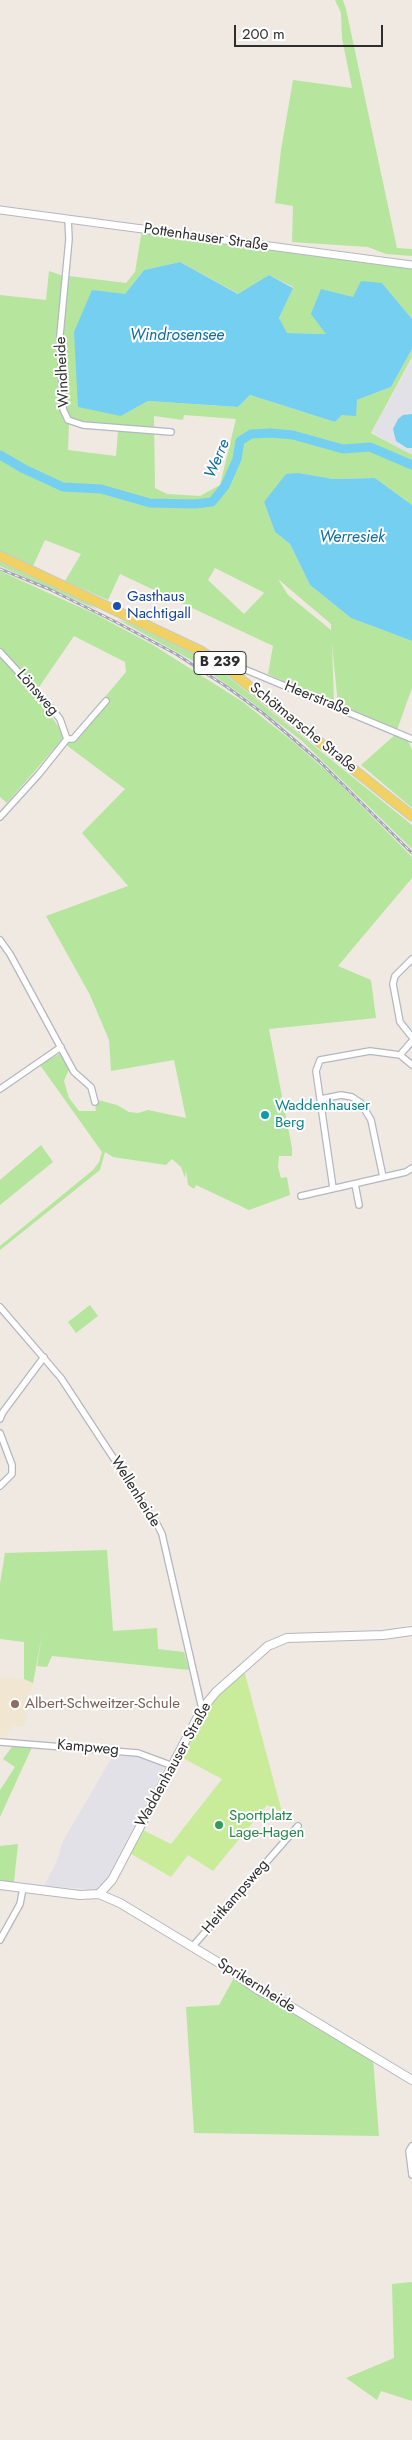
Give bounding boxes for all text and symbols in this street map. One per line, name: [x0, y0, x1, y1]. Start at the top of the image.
scale bar: [237, 15, 386, 47]
text: 200 m: [242, 23, 285, 45]
street label: Pottenhauser Straße: [143, 220, 269, 256]
water label: Windrosensee: [130, 326, 224, 346]
street label: Windheide: [52, 336, 74, 408]
water label: Werre: [201, 437, 235, 481]
water label: Werresiek: [319, 528, 385, 548]
place label: Gasthaus Nachtigall: [127, 588, 191, 623]
marker: Gasthaus Nachtigall: [111, 600, 123, 612]
road number: B 239: [194, 651, 246, 674]
street label: Lönsweg: [12, 666, 62, 720]
street label: Heerstraße: [281, 678, 353, 720]
street label: Schötmarsche Straße: [246, 679, 360, 777]
place label: Waddenhauser Berg: [275, 1097, 370, 1132]
marker: Waddenhauser Berg: [259, 1109, 271, 1121]
street label: Wellenheide: [106, 1453, 164, 1531]
place label: Albert-Schweitzer-Schule: [25, 1695, 180, 1713]
marker: Albert-Schweitzer-Schule: [9, 1698, 21, 1710]
street label: Waddenhauser Straße: [132, 1699, 216, 1831]
street label: Kampweg: [56, 1736, 120, 1760]
place label: Sportplatz Lage-Hagen: [229, 1807, 304, 1842]
marker: Sportplatz Lage-Hagen: [213, 1819, 225, 1831]
street label: Heitkampsweg: [199, 1856, 273, 1938]
street label: Sprikernheide: [214, 1955, 298, 2017]

